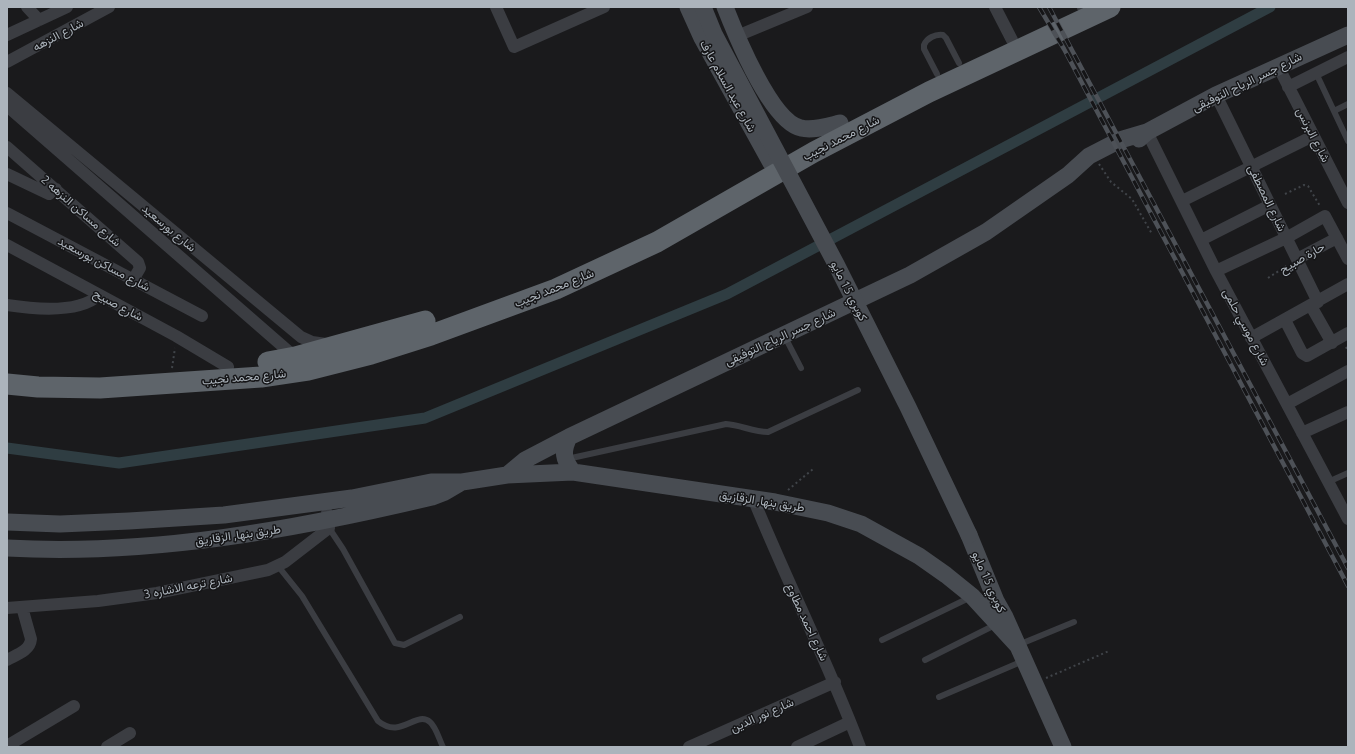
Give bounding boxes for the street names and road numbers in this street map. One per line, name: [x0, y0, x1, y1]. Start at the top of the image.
street label: شارع النزهه: [30, 16, 86, 54]
street label: شارع عبد السلام عارف: [697, 37, 759, 135]
street label: شارع جسر الرياح التوفيقى: [1190, 49, 1304, 115]
street label: شارع البرنس: [1293, 105, 1333, 165]
street label: شارع محمد نجيب: [800, 112, 882, 164]
street label: شارع المصطفى: [1245, 162, 1289, 234]
street label: شارع مساكن النزهه 2: [38, 172, 124, 250]
street label: شارع بورسعيد: [139, 201, 199, 255]
street label: شارع مساكن بورسعيد: [55, 234, 153, 294]
street label: حارة صبيح: [1277, 239, 1327, 277]
street label: كوبري 15 مايو: [828, 259, 870, 323]
street label: شارع محمد نجيب: [512, 265, 596, 311]
street label: شارع صبيح: [91, 286, 145, 324]
street label: شارع موسي حلمى: [1220, 286, 1272, 368]
street label: شارع جسر الرياح التوفيقى: [722, 305, 838, 369]
street label: شارع محمد نجيب: [201, 366, 287, 388]
street label: طريق بنها, الزقازيق: [718, 487, 806, 515]
street label: طريق بنها, الزقازيق: [194, 522, 282, 548]
street label: كوبري 15 مايو: [969, 549, 1009, 615]
street label: شارع ترعه الاشاره 3: [142, 570, 234, 602]
street label: شارع احمد مطاوع: [783, 581, 831, 663]
street label: شارع نور الدين: [728, 695, 796, 735]

